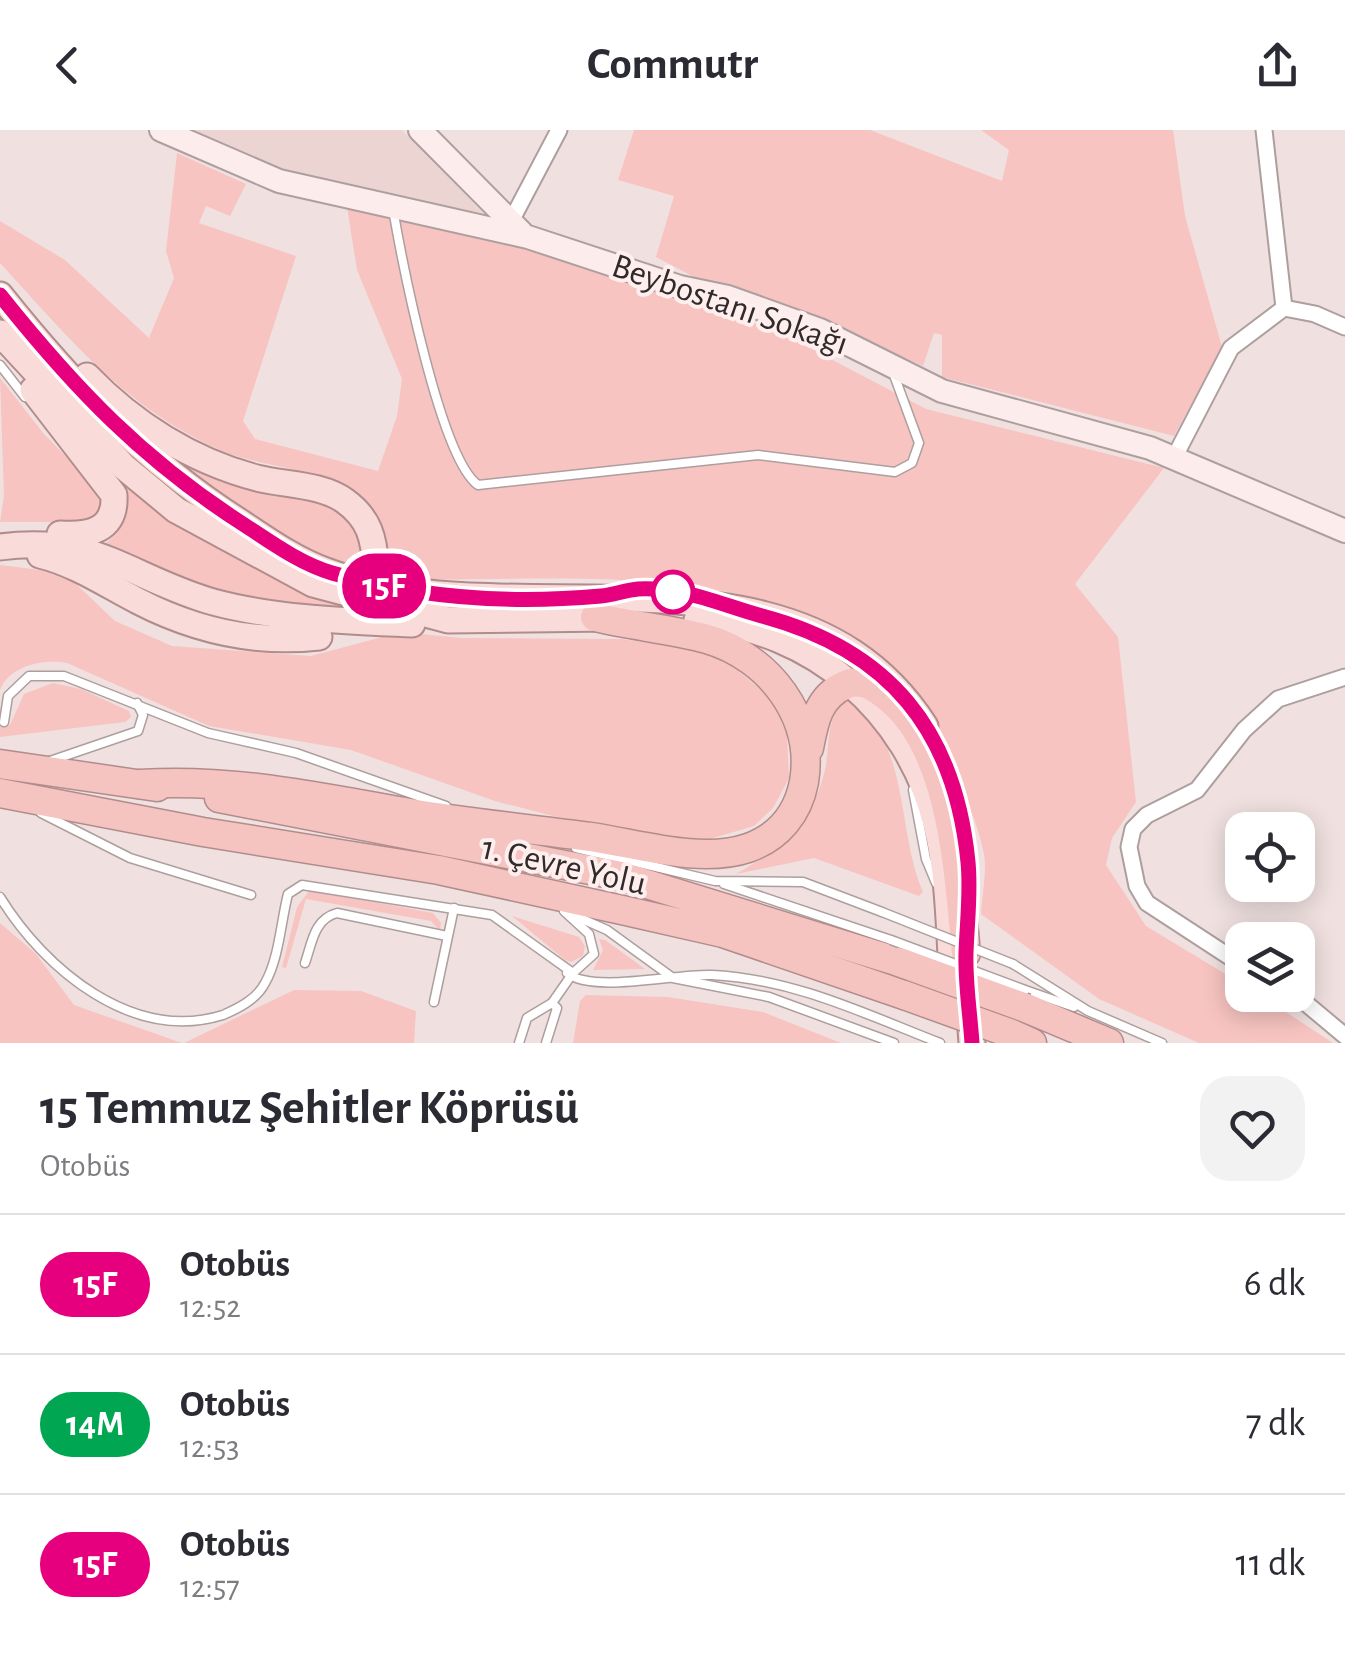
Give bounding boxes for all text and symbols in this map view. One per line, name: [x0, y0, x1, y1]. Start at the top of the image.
icon: back: [40, 38, 95, 93]
icon: share: [1250, 38, 1305, 93]
text: Commutr: [587, 42, 758, 87]
street label: Beybostanı Sokağı: [608, 248, 852, 362]
line badge: 15F: [326, 554, 442, 618]
text: 15F: [362, 569, 406, 604]
unlabelled marker: [652, 571, 694, 613]
map controls: [1225, 812, 1315, 1012]
button: locate: [1225, 812, 1315, 902]
street label: 1. Çevre Yolu: [479, 830, 650, 902]
button: layers: [1225, 922, 1315, 1012]
button: heart: [1200, 1076, 1305, 1181]
text: 15 Temmuz Şehitler Köprüsü: [40, 1085, 579, 1133]
text: Otobüs: [40, 1150, 130, 1182]
text: Otobüs: [180, 1246, 290, 1284]
text: 6 dk: [1244, 1265, 1305, 1303]
text: 15F: [73, 1267, 117, 1302]
text: 12:52: [180, 1291, 241, 1323]
text: Otobüs: [180, 1386, 290, 1424]
text: 7 dk: [1246, 1405, 1305, 1443]
text: 14M: [66, 1407, 124, 1442]
text: 12:53: [180, 1431, 239, 1463]
text: Otobüs: [180, 1526, 290, 1564]
text: 11 dk: [1236, 1545, 1305, 1583]
text: 15F: [73, 1547, 117, 1582]
text: 12:57: [180, 1571, 240, 1603]

